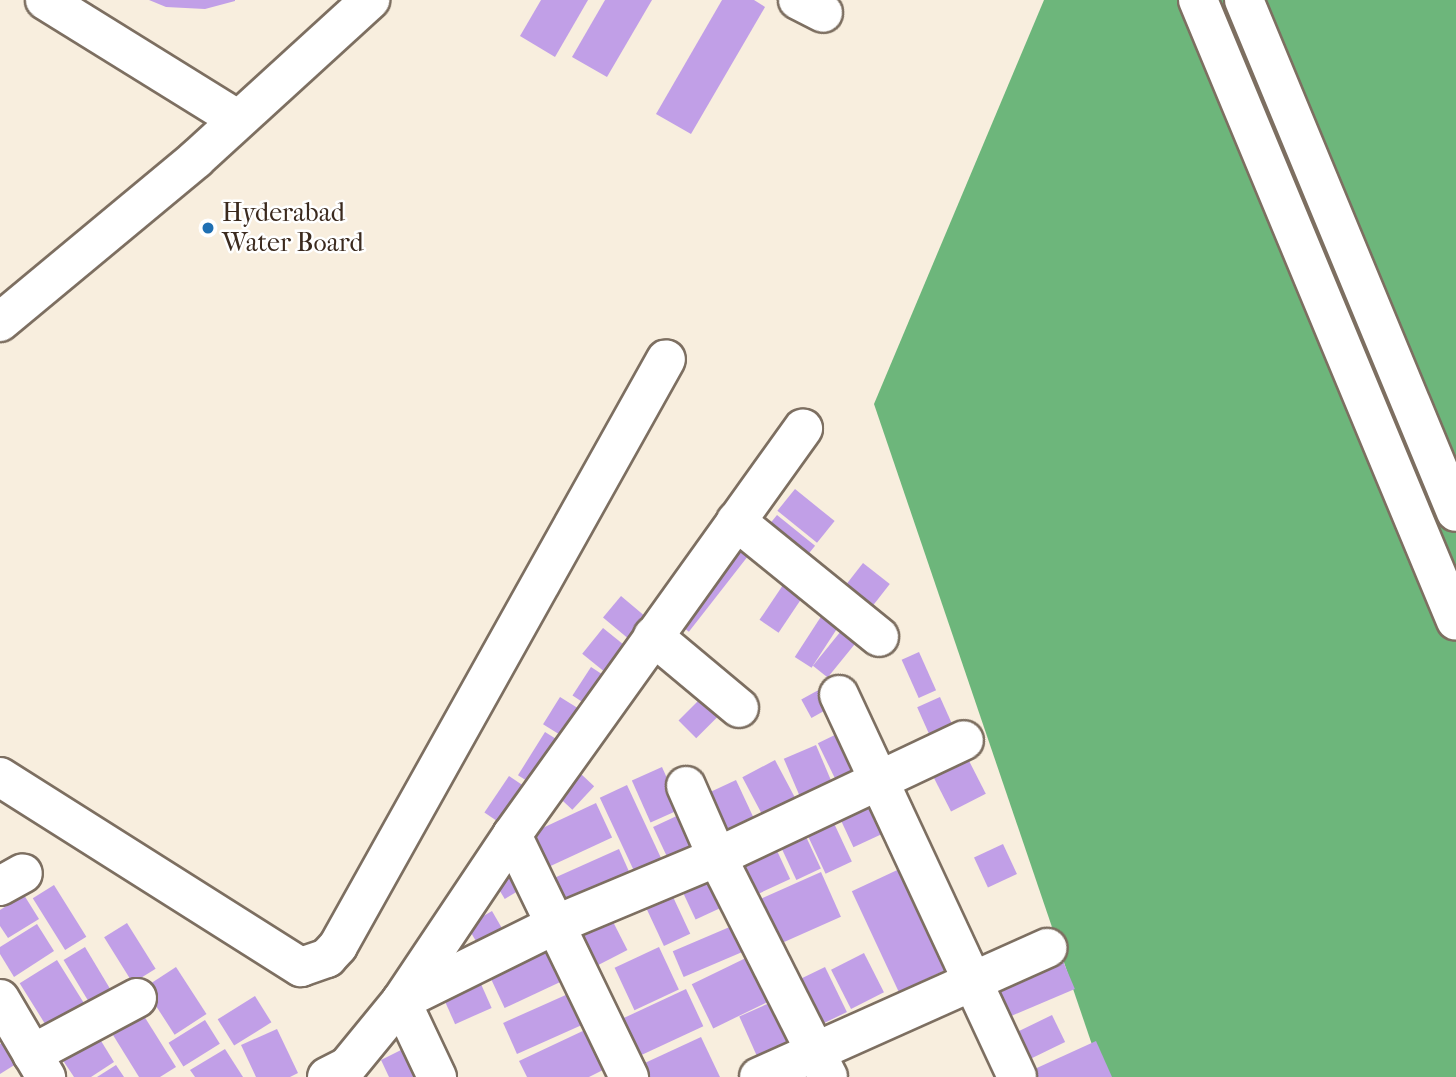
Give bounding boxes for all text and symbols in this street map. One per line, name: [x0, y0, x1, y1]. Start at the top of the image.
place label: Hyderabad Water Board: [222, 197, 364, 258]
marker: Hyderabad Water Board: [200, 220, 216, 236]

